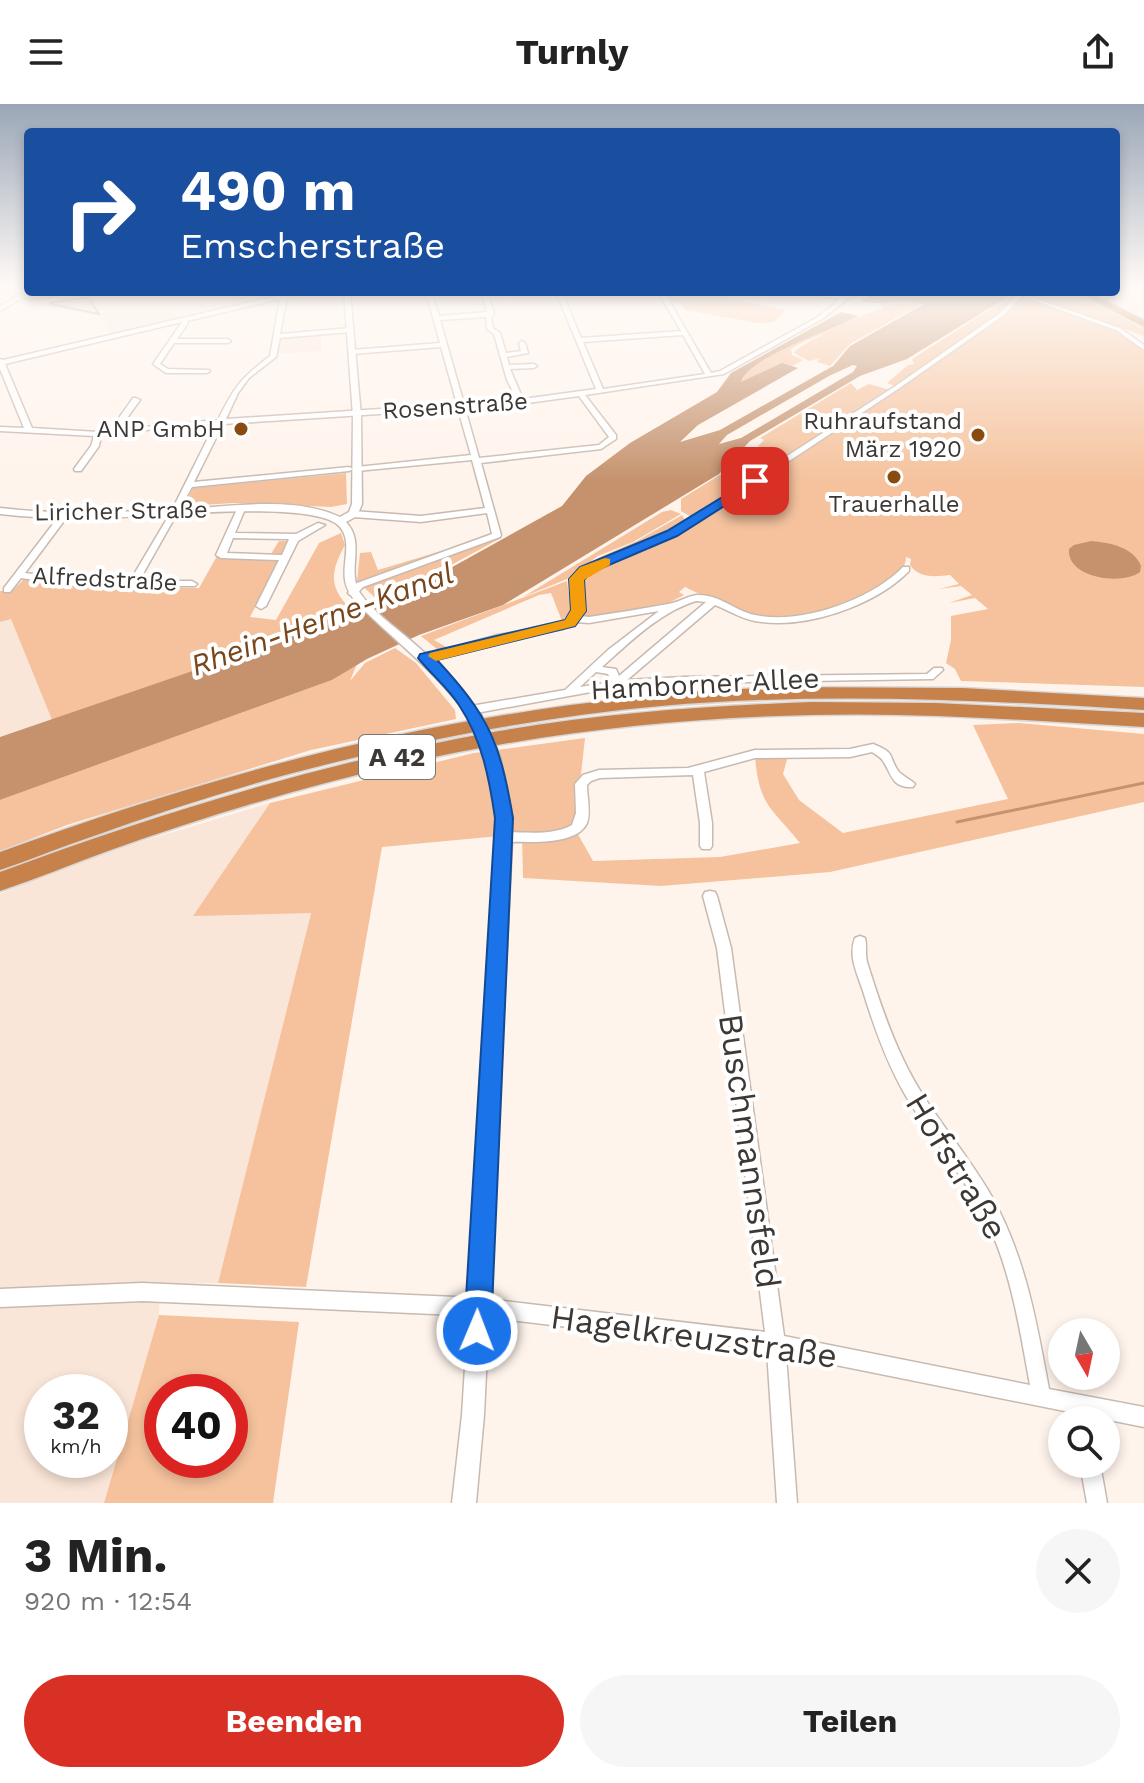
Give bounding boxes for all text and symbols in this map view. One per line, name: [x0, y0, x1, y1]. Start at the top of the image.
icon: menu: [24, 30, 68, 74]
icon: share: [1076, 30, 1120, 74]
text: Turnly: [516, 31, 628, 73]
text: 490 m: [180, 158, 355, 224]
icon: right: [48, 160, 152, 264]
text: Emscherstraße: [180, 225, 445, 267]
street label: Rosenstraße: [381, 387, 529, 425]
place label: Ruhraufstand März 1920: [803, 407, 962, 463]
place label: ANP GmbH: [97, 415, 225, 443]
marker: ANP GmbH: [232, 420, 250, 438]
marker: Ruhraufstand März 1920: [969, 426, 987, 444]
pin: [721, 447, 789, 515]
icon: arrive: [733, 459, 777, 503]
marker: Trauerhalle: [885, 468, 903, 486]
place label: Trauerhalle: [828, 490, 960, 518]
street label: Liricher Straße: [34, 495, 208, 527]
water label: Rhein-Herne-Kanal: [186, 555, 458, 683]
street label: Alfredstraße: [32, 561, 178, 597]
street label: Hamborner Allee: [590, 662, 820, 706]
road number: A 42: [359, 735, 435, 779]
street label: Buschmannsfeld: [711, 1011, 789, 1291]
street label: Hofstraße: [898, 1086, 1016, 1246]
position arrow: [435, 1289, 519, 1373]
street label: Hagelkreuzstraße: [548, 1296, 840, 1376]
north arrow: [1048, 1318, 1120, 1390]
map controls: [1048, 1318, 1120, 1478]
speed limit sign: 40: [144, 1374, 248, 1478]
text: 32: [52, 1392, 100, 1439]
button: search: [1048, 1406, 1120, 1478]
text: km/h: [50, 1434, 102, 1458]
text: 3 Min.: [24, 1527, 168, 1584]
button: close: [1036, 1529, 1120, 1613]
text: 920 m · 12:54: [24, 1586, 192, 1616]
button: Beenden: [24, 1675, 564, 1767]
button: Teilen: [580, 1675, 1120, 1767]

